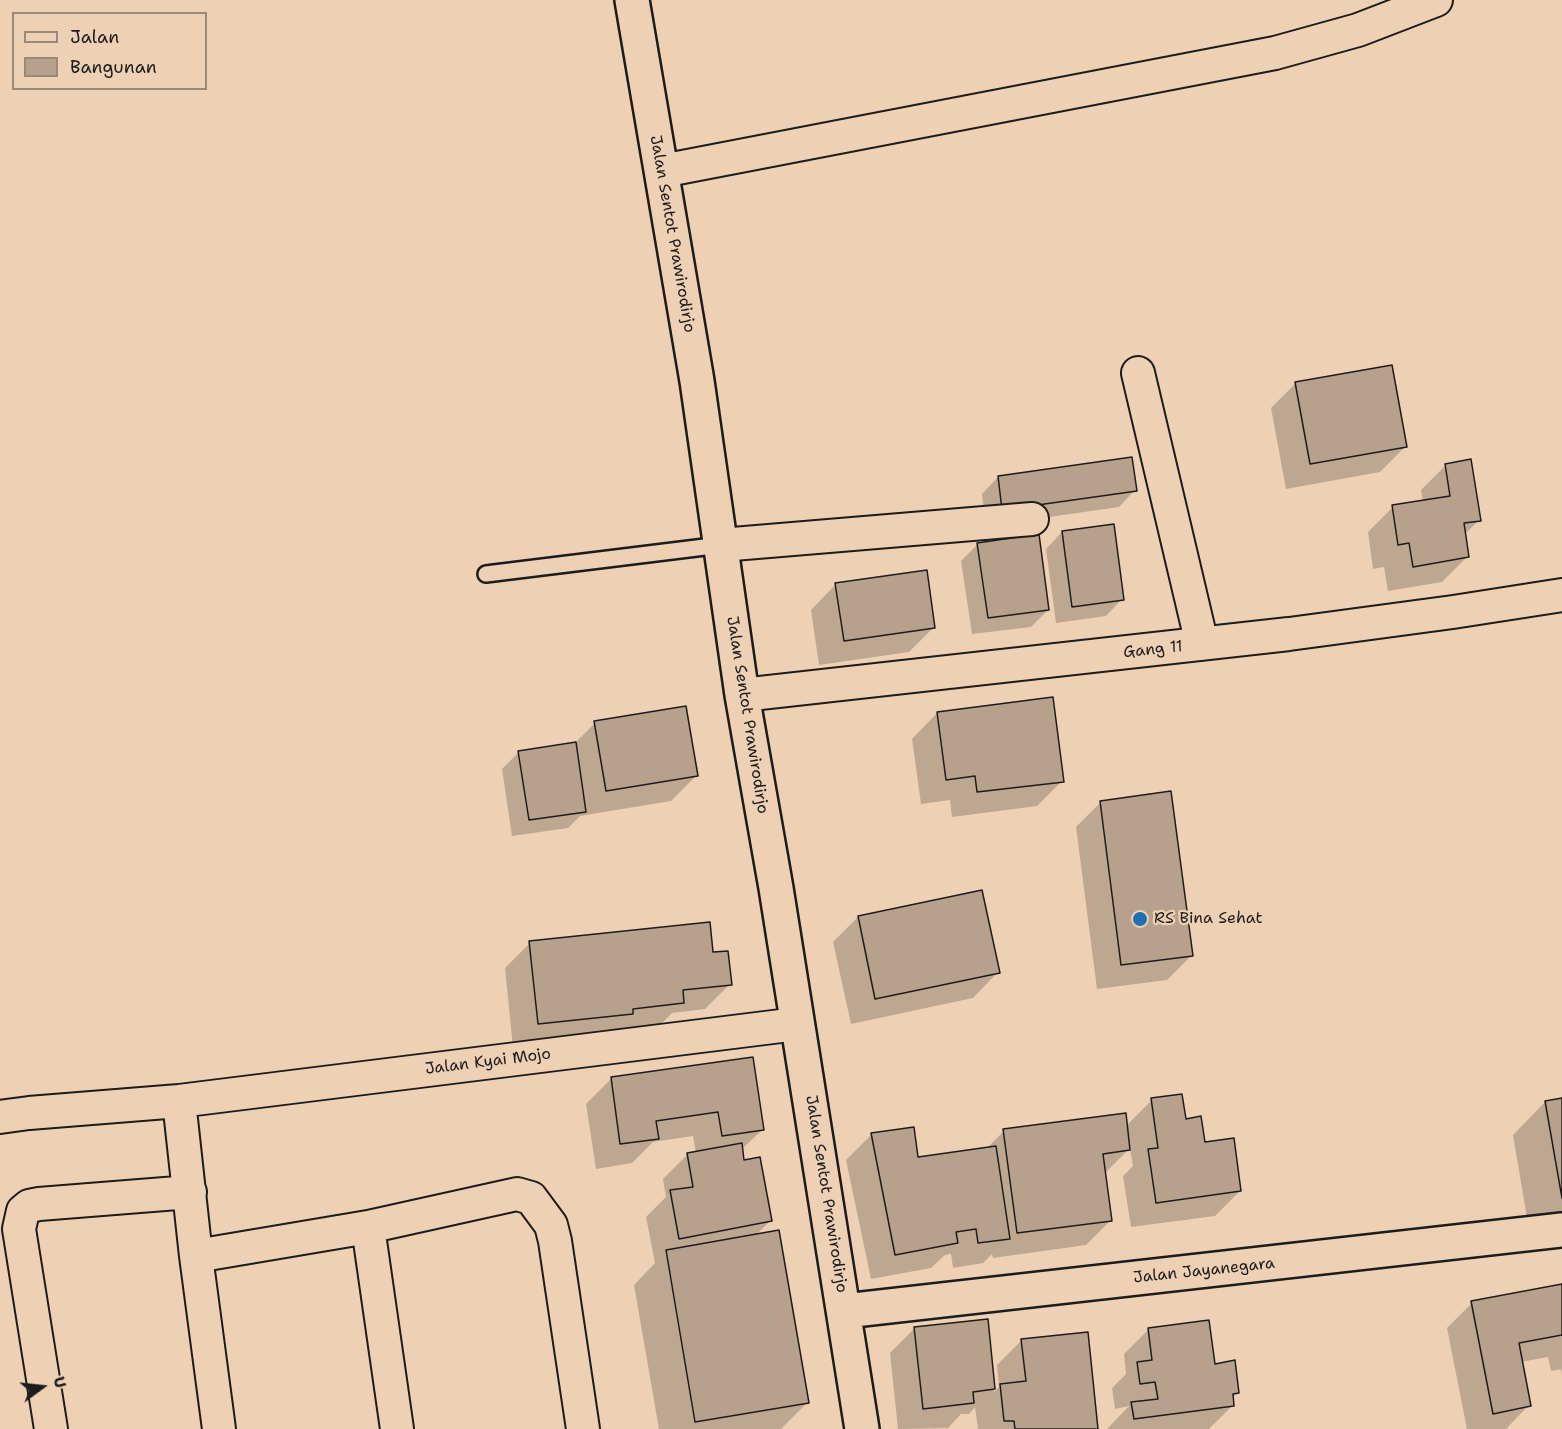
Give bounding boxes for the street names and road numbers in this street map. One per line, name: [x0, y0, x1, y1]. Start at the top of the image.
street label: Jalan Sentot Prawirodirjo: [645, 134, 699, 334]
street label: Jalan Sentot Prawirodirjo: [722, 615, 772, 815]
street label: Gang 11: [1122, 637, 1184, 663]
street label: Jalan Kyai Mojo: [424, 1045, 552, 1079]
street label: Jalan Sentot Prawirodirjo: [801, 1094, 851, 1294]
street label: Jalan Jayanegara: [1132, 1254, 1276, 1288]

